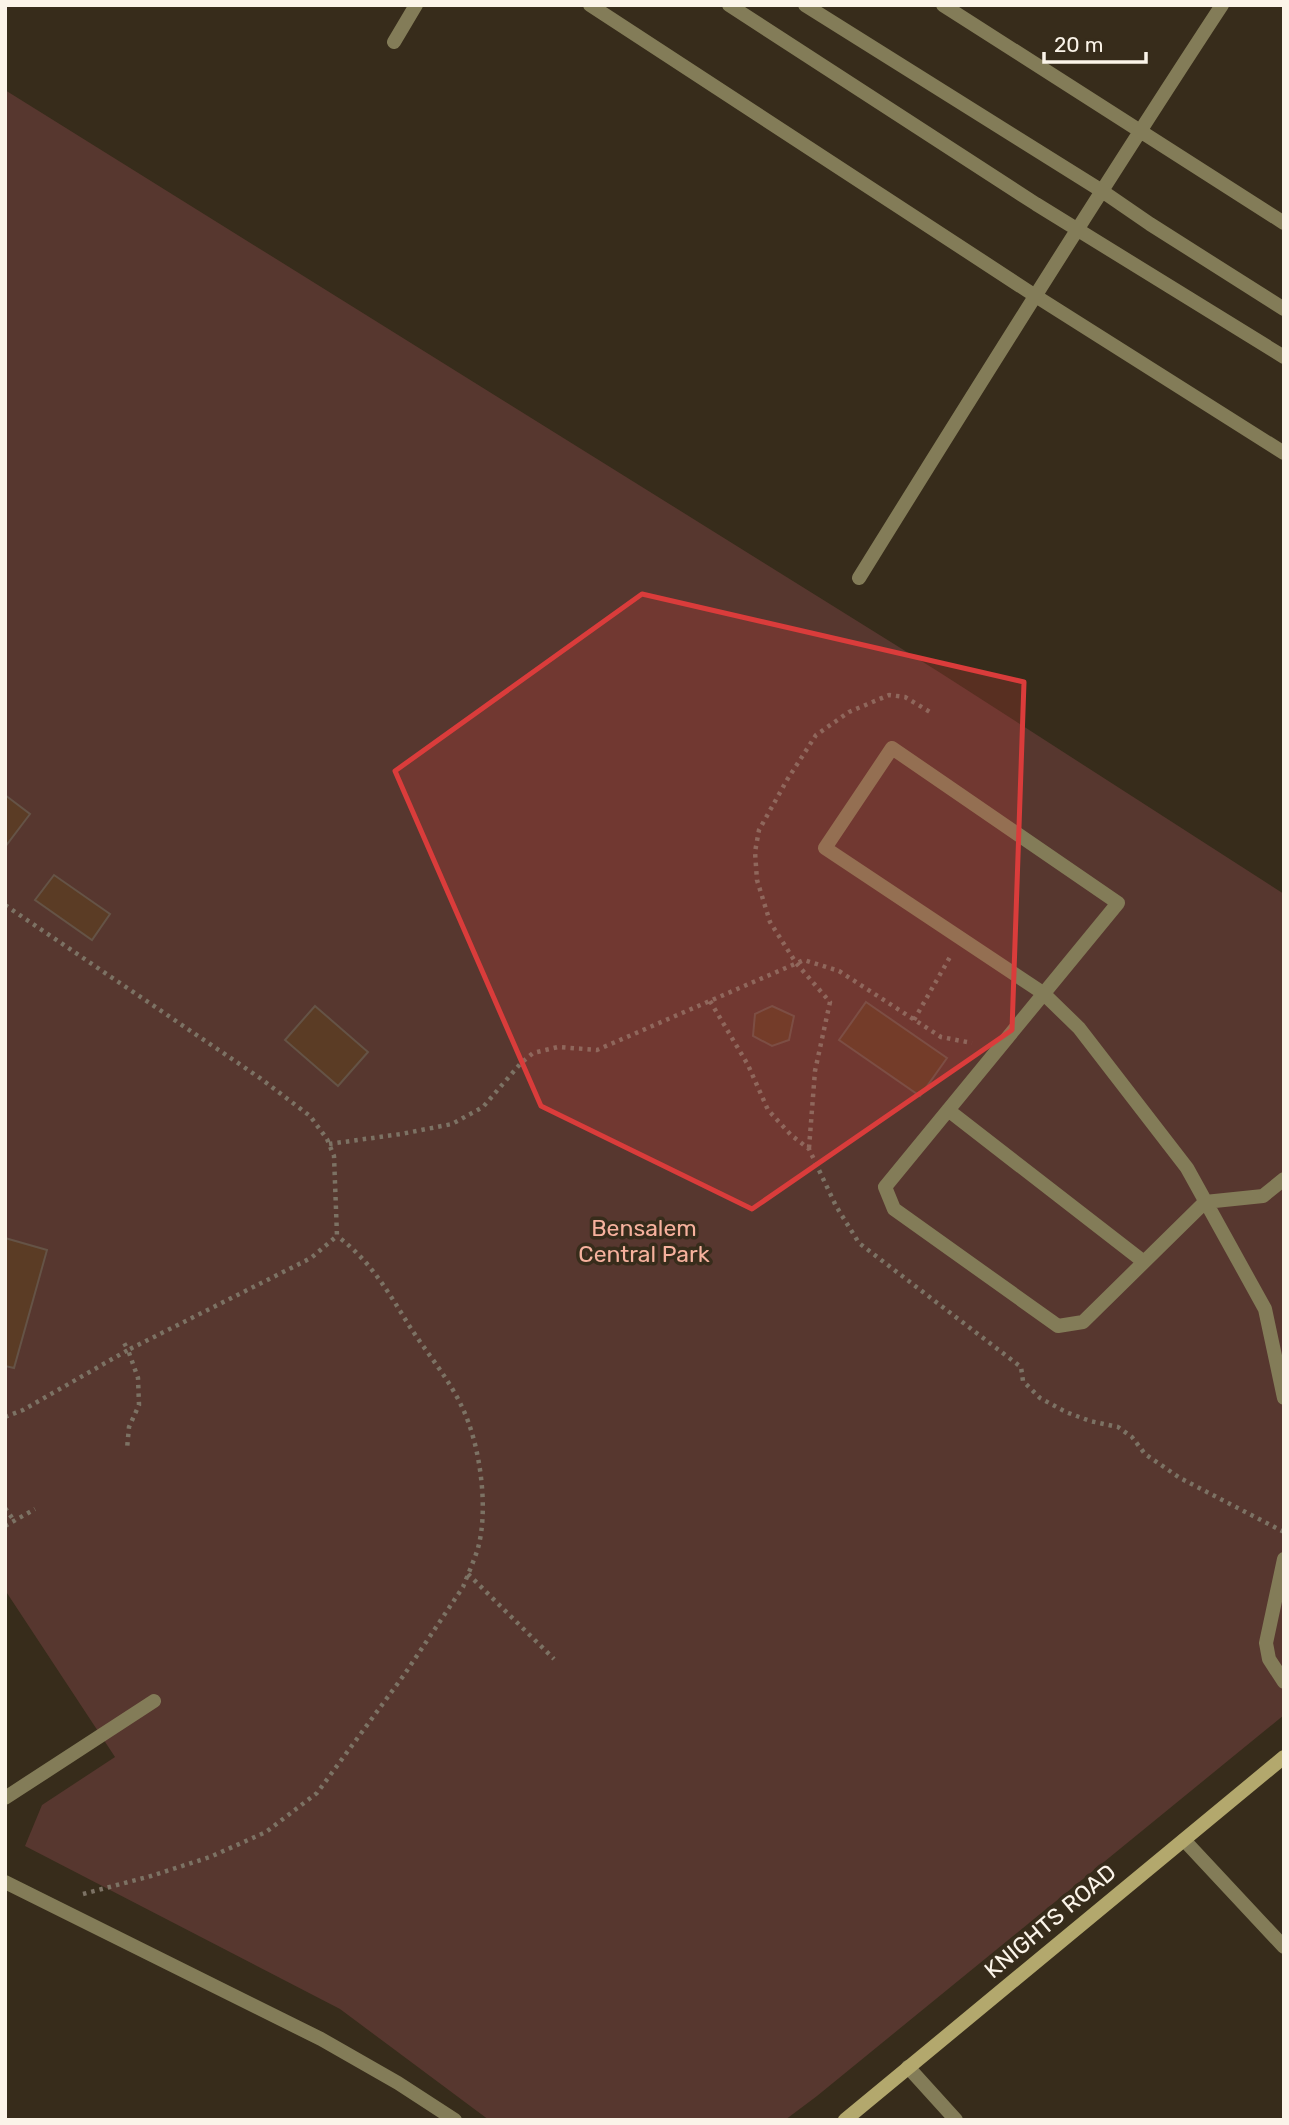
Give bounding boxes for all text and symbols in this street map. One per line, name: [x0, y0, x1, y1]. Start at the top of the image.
scale bar: [1044, 21, 1146, 65]
text: 20 m: [1054, 32, 1103, 57]
park label: Bensalem Central Park: [578, 1214, 710, 1268]
street label: KNIGHTS ROAD: [979, 1858, 1121, 1984]

